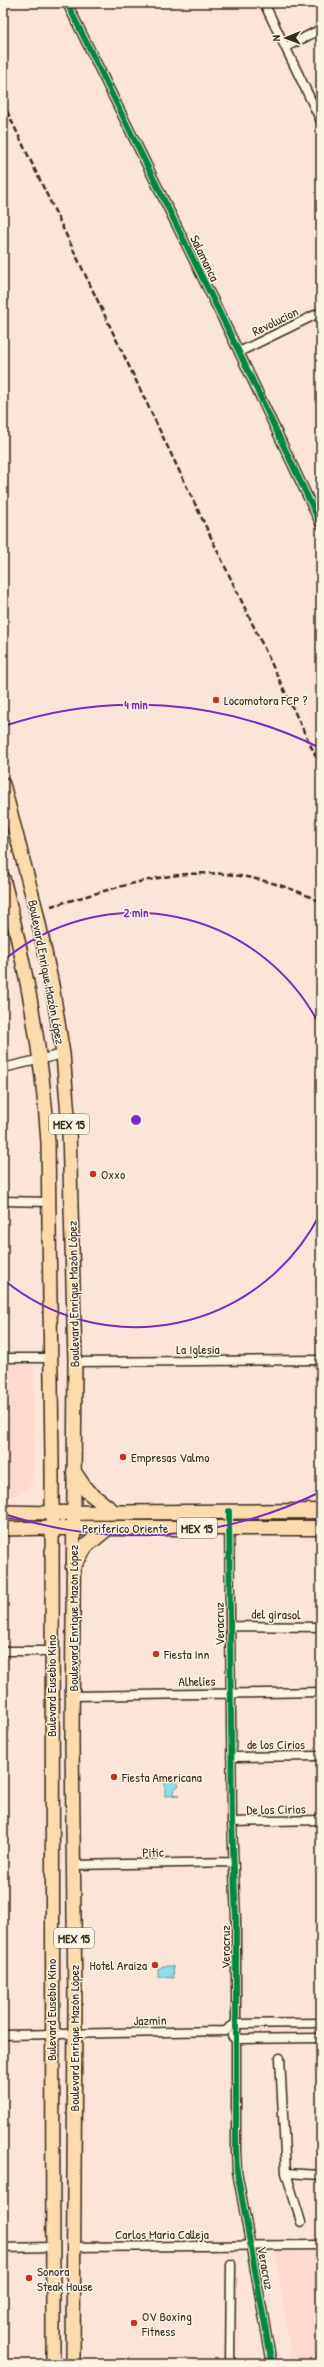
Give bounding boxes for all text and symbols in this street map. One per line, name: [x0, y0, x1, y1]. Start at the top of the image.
north arrow: [266, 18, 306, 58]
text: N: [269, 35, 283, 41]
street label: Salamanca: [186, 232, 224, 284]
street label: Revolucion: [249, 302, 301, 340]
place label: Locomotora FCP ?: [224, 691, 307, 709]
marker: Locomotora FCP ?: [211, 695, 221, 705]
text: 4 min: [124, 696, 148, 713]
street label: Boulevard Enrique Mazón López: [24, 898, 70, 1046]
text: 2 min: [124, 904, 149, 921]
centre of rings: [129, 1113, 143, 1127]
road number: MEX 15: [49, 1114, 89, 1134]
place label: Oxxo: [101, 1165, 125, 1183]
marker: Oxxo: [88, 1169, 98, 1179]
street label: Boulevard Enrique Mazón López: [63, 1220, 83, 1368]
street label: La Iglesia: [176, 1340, 220, 1358]
place label: Empresas Valmo: [131, 1448, 209, 1466]
marker: Empresas Valmo: [118, 1452, 128, 1462]
road number: MEX 15: [177, 1518, 217, 1538]
street label: Periferico Oriente: [82, 1519, 168, 1537]
street label: Boulevard Enrique Mazón López: [64, 1544, 82, 1691]
street label: Veracruz: [210, 1602, 228, 1646]
street label: del girasol: [251, 1605, 301, 1623]
street label: Bulevard Eusebio Kino: [42, 1635, 60, 1737]
place label: Fiesta Inn: [163, 1645, 209, 1663]
marker: Fiesta Inn: [151, 1649, 161, 1659]
street label: Alhelíes: [178, 1672, 216, 1690]
street label: de los Cirios: [247, 1735, 305, 1753]
place label: Fiesta Americana: [121, 1768, 202, 1786]
marker: Fiesta Americana: [109, 1772, 119, 1782]
street label: De los Cirios: [246, 1799, 306, 1819]
street label: Pitic: [142, 1843, 164, 1861]
street label: Veracruz: [216, 1925, 234, 1969]
road number: MEX 15: [54, 1928, 94, 1948]
place label: Hotel Araiza: [90, 1956, 147, 1974]
street label: Bulevard Eusebio Kino: [42, 1959, 60, 2061]
marker: Hotel Araiza: [150, 1960, 160, 1970]
street label: Boulevard Enrique Mazón López: [65, 1964, 83, 2111]
street label: Jazmin: [133, 2011, 167, 2029]
street label: Carlos Maria Calleja: [115, 2225, 209, 2243]
street label: Veracruz: [253, 2245, 279, 2291]
place label: Sonora Steak House: [37, 2262, 93, 2295]
marker: Sonora Steak House: [24, 2273, 34, 2283]
place label: OV Boxing Fitness: [141, 2307, 192, 2340]
marker: OV Boxing Fitness: [129, 2318, 139, 2328]

